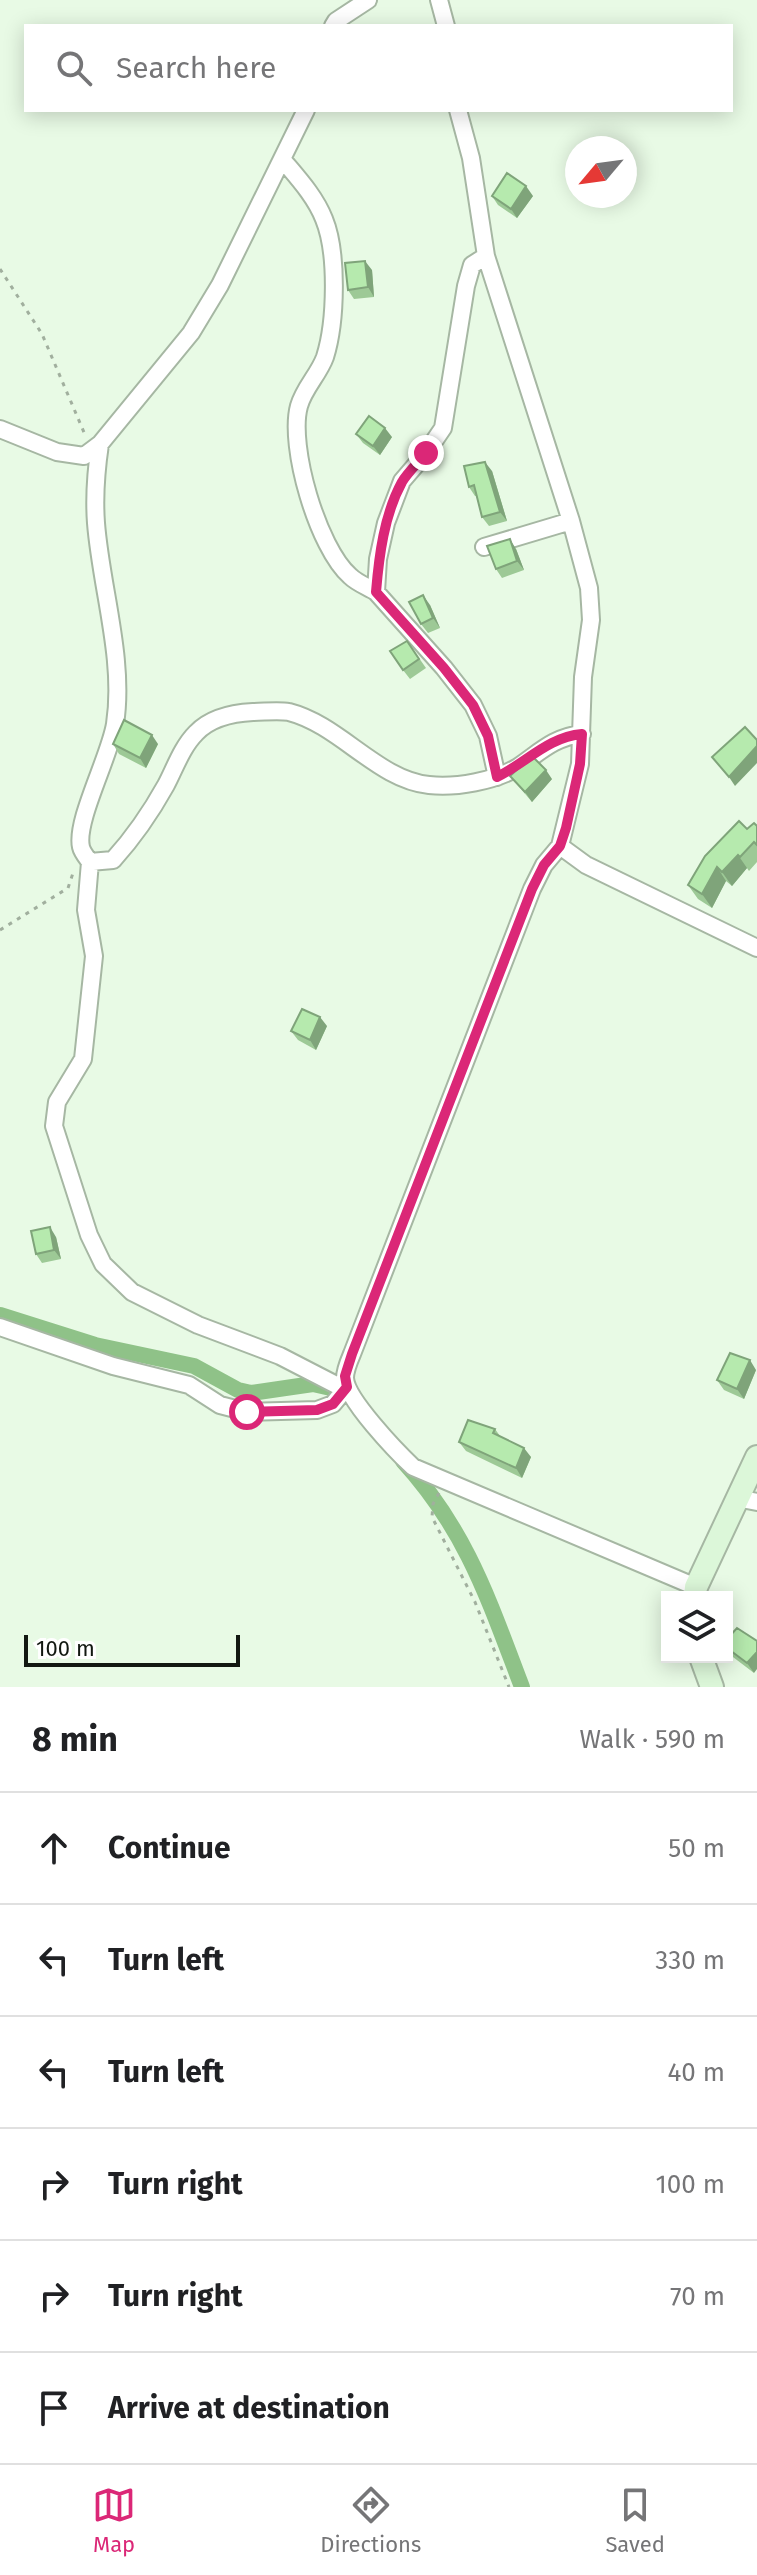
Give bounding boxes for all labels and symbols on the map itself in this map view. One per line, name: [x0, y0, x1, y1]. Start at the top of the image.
north arrow: [565, 136, 637, 208]
route end: [408, 435, 444, 471]
route start: [229, 1394, 265, 1430]
scale bar: [24, 1631, 240, 1667]

